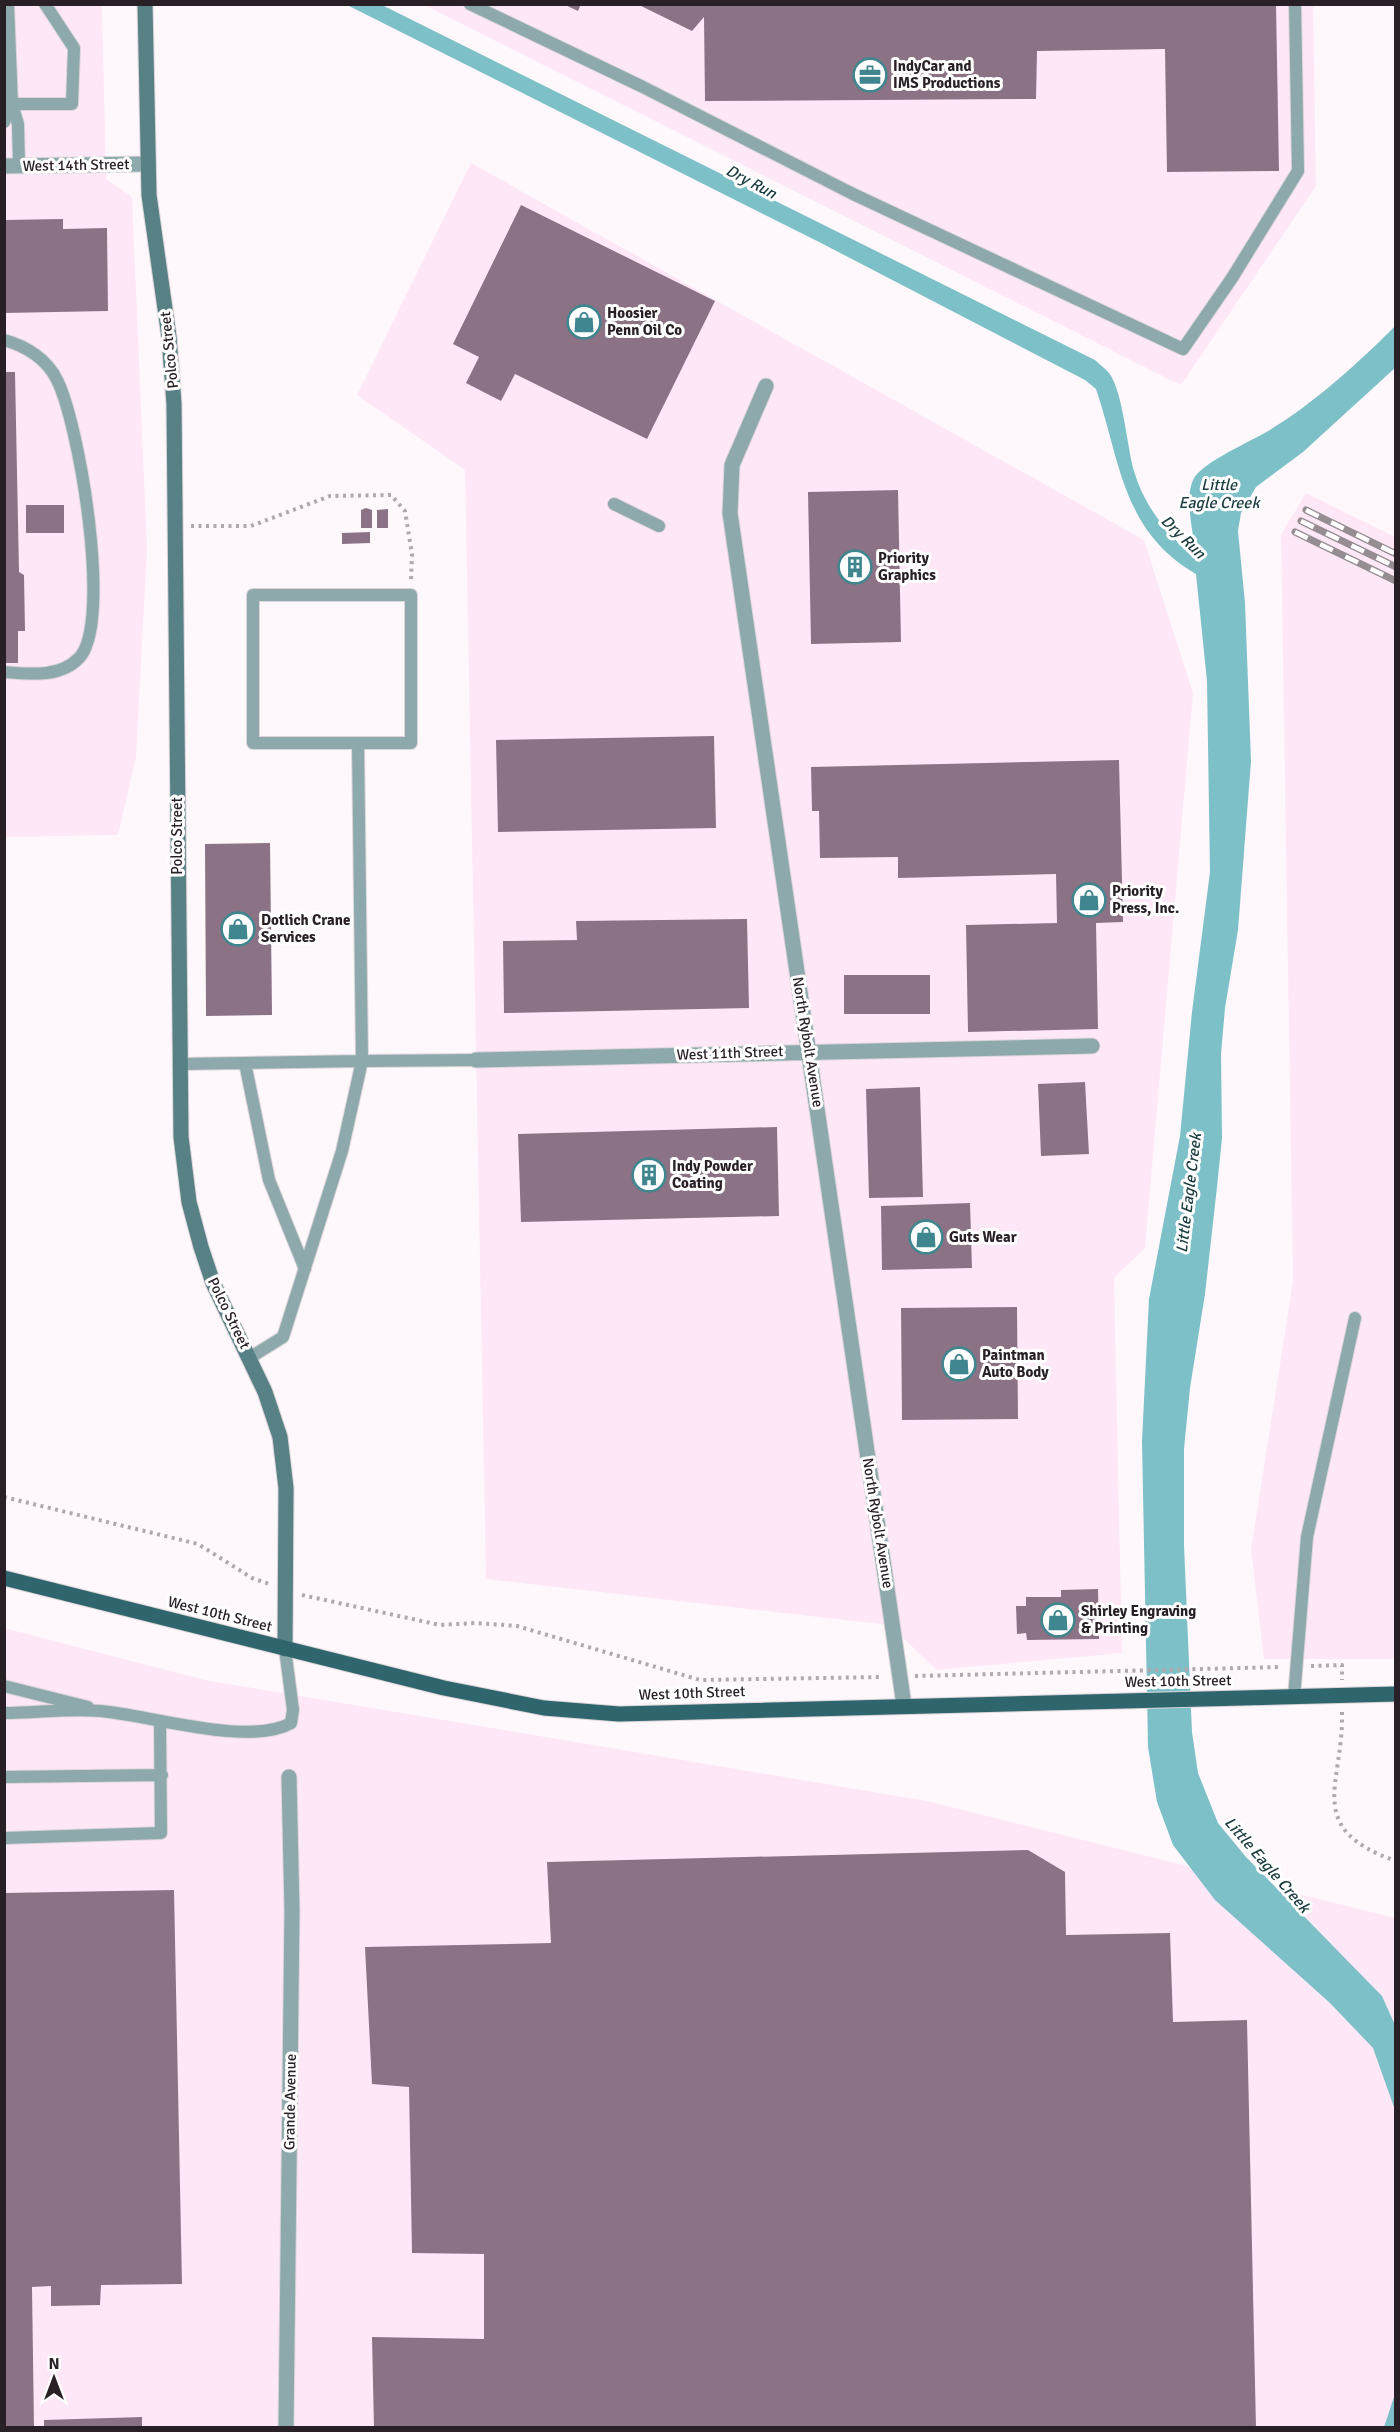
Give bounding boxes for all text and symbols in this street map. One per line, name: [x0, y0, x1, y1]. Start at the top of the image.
office icon: IndyCar and IMS Productions: [852, 57, 888, 93]
place label: IndyCar and IMS Productions: [893, 57, 1001, 92]
street label: West 14th Street: [22, 155, 130, 175]
water label: Dry Run: [722, 160, 781, 204]
shop icon: Hoosier Penn Oil Co: [566, 304, 602, 340]
place label: Hoosier Penn Oil Co: [607, 304, 682, 339]
street label: Polco Street: [156, 311, 182, 389]
water label: Little Eagle Creek: [1179, 475, 1261, 513]
water label: Dry Run: [1156, 511, 1210, 564]
building icon: Priority Graphics: [837, 549, 873, 585]
place label: Priority Graphics: [878, 549, 936, 584]
street label: Polco Street: [168, 797, 186, 875]
shop icon: Priority Press, Inc.: [1071, 882, 1107, 918]
place label: Priority Press, Inc.: [1112, 882, 1179, 917]
shop icon: Dotlich Crane Services: [220, 911, 256, 947]
place label: Dotlich Crane Services: [261, 911, 350, 946]
street label: North Rybolt Avenue: [789, 975, 827, 1109]
street label: West 11th Street: [676, 1042, 784, 1064]
water label: Little Eagle Creek: [1172, 1130, 1207, 1254]
building icon: Indy Powder Coating: [631, 1157, 667, 1193]
place label: Indy Powder Coating: [672, 1157, 753, 1192]
shop icon: Guts Wear: [908, 1219, 944, 1255]
place label: Guts Wear: [949, 1228, 1017, 1246]
street label: Polco Street: [204, 1274, 254, 1352]
shop icon: Paintman Auto Body: [941, 1346, 977, 1382]
place label: Paintman Auto Body: [982, 1346, 1049, 1381]
street label: North Rybolt Avenue: [859, 1456, 897, 1590]
street label: West 10th Street: [166, 1592, 274, 1636]
shop icon: Shirley Engraving & Printing: [1040, 1602, 1076, 1638]
place label: Shirley Engraving & Printing: [1081, 1602, 1196, 1637]
street label: West 10th Street: [1124, 1671, 1232, 1691]
street label: West 10th Street: [638, 1682, 746, 1704]
water label: Little Eagle Creek: [1220, 1813, 1315, 1918]
street label: Grande Avenue: [280, 2054, 300, 2150]
north arrow: [24, 2348, 84, 2408]
text: N: [48, 2354, 60, 2374]

